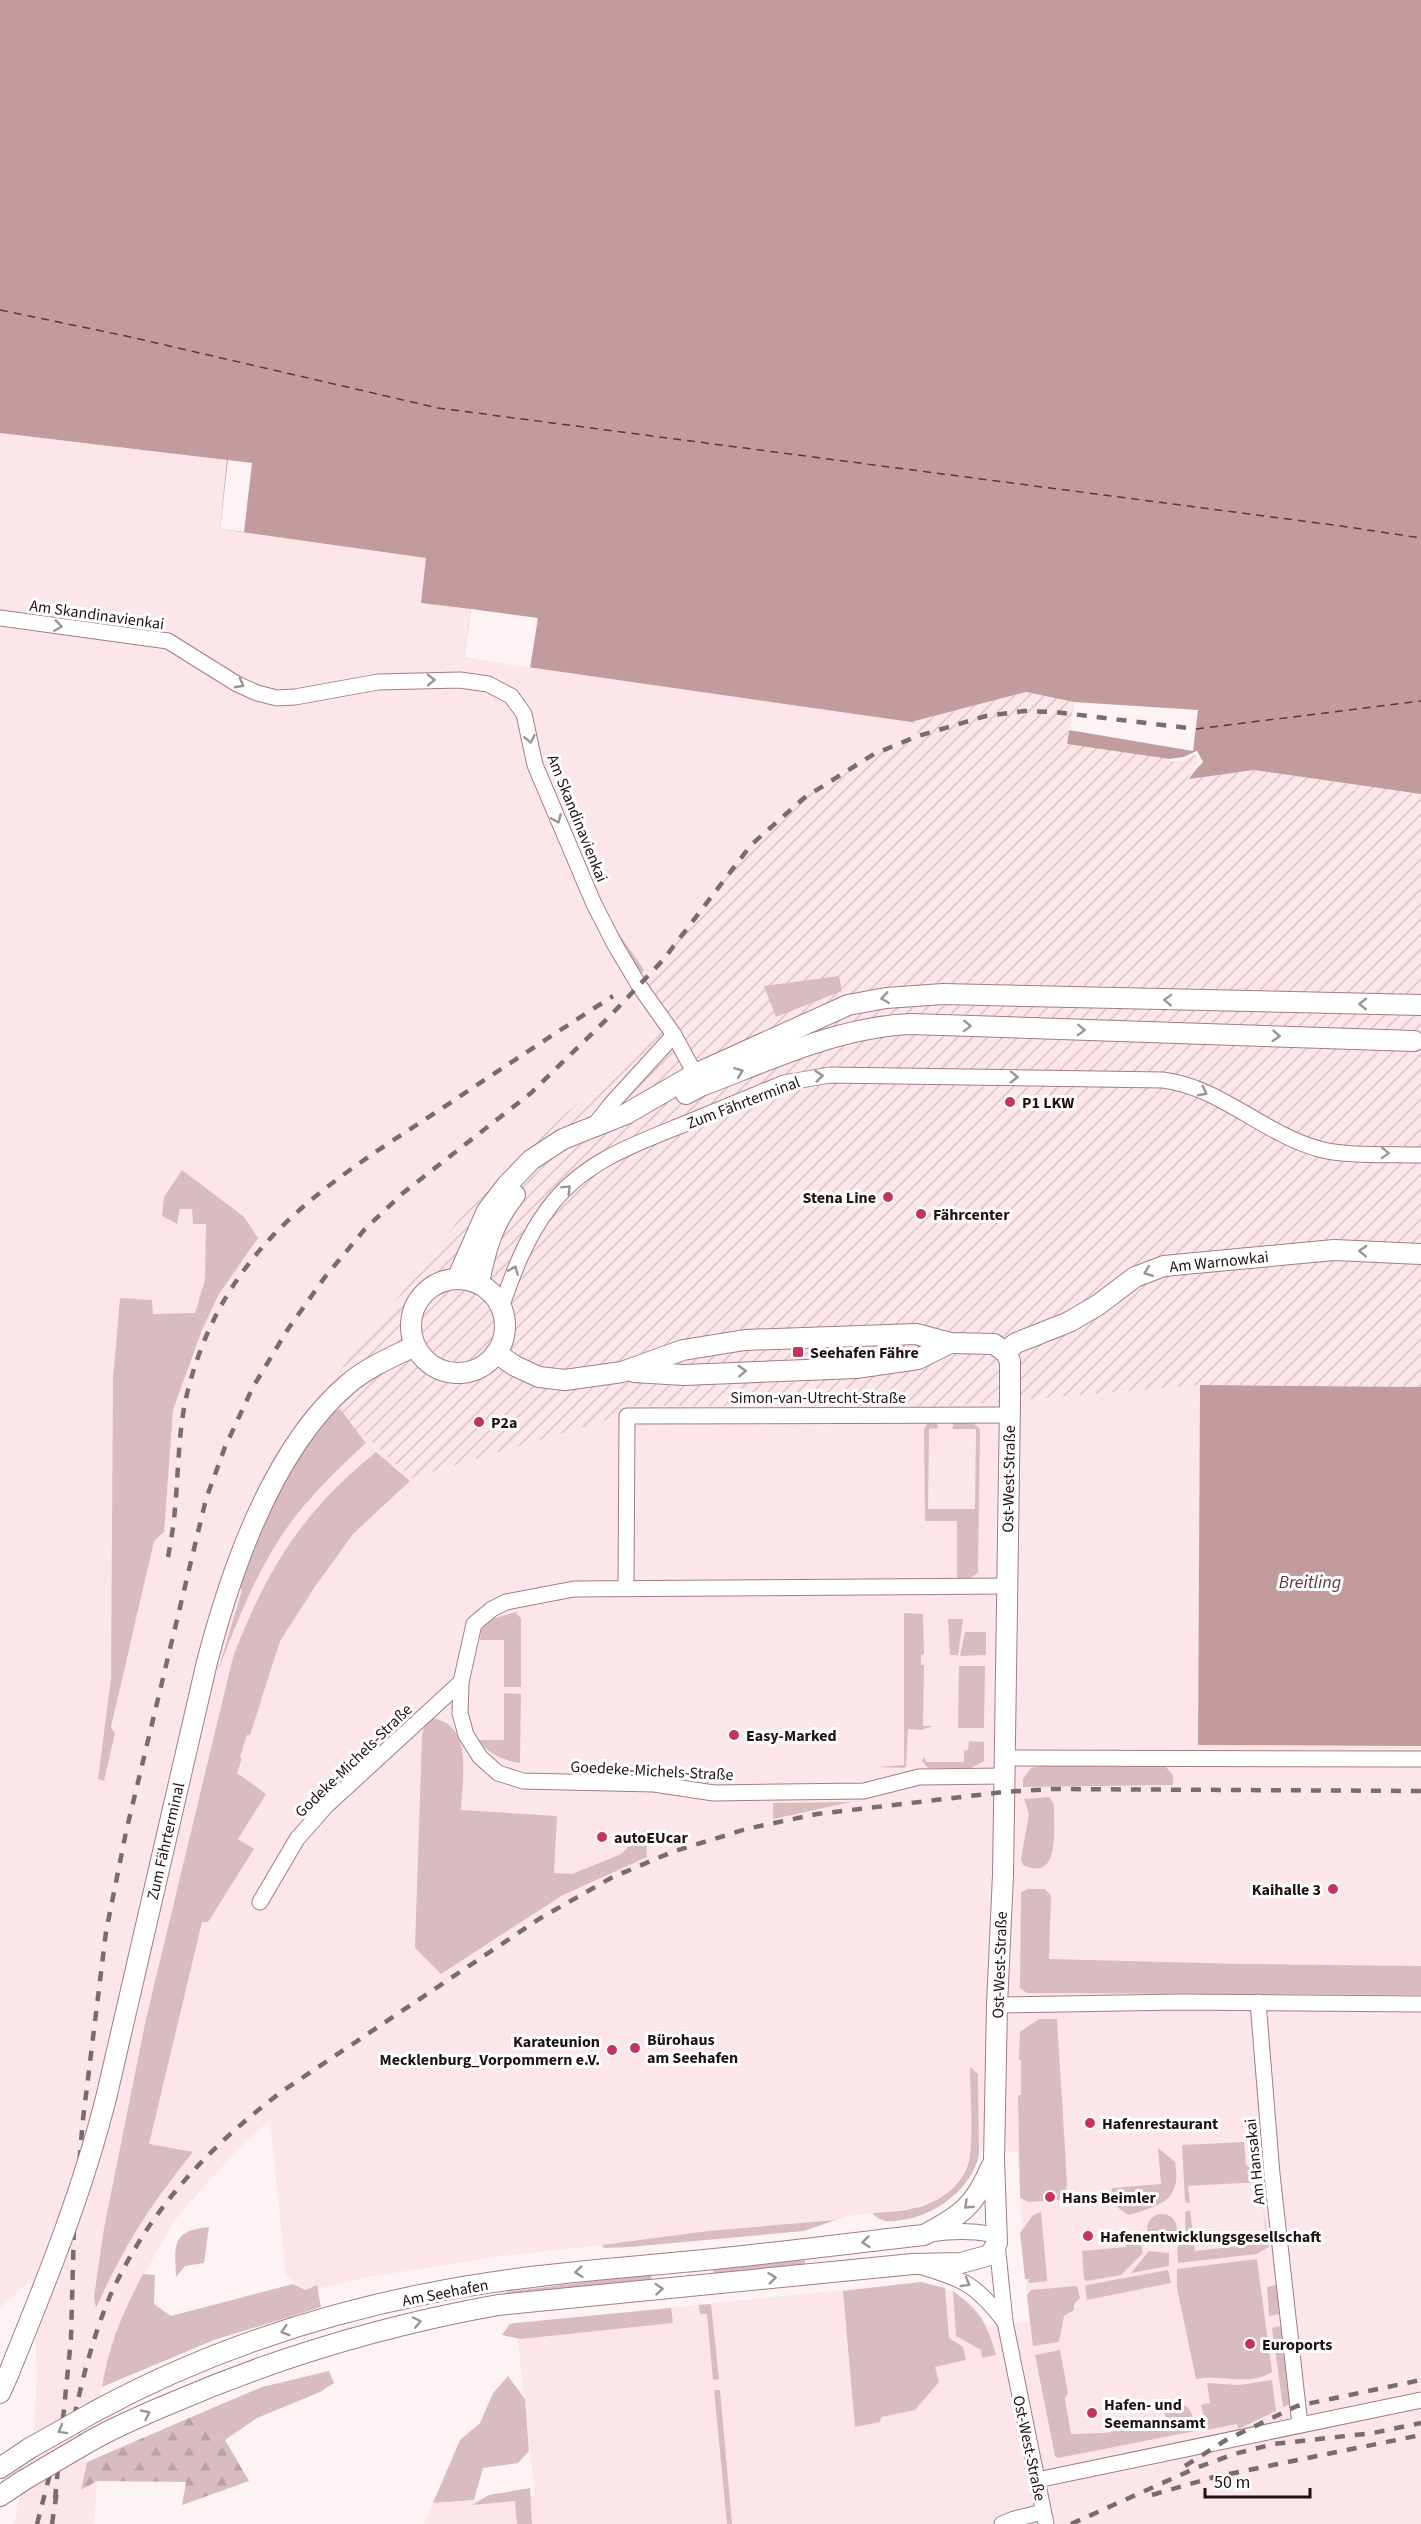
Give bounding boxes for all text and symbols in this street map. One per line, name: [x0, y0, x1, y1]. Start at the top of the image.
street label: Am Skandinavienkai: [28, 595, 166, 635]
one-way arrow: [53, 620, 63, 632]
one-way arrow: [426, 674, 435, 687]
one-way arrow: [234, 677, 244, 688]
one-way arrow: [522, 734, 535, 744]
street label: Am Skandinavienkai: [541, 751, 613, 885]
one-way arrow: [550, 812, 562, 823]
one-way arrow: [880, 992, 889, 1004]
one-way arrow: [1163, 993, 1172, 1006]
one-way arrow: [1358, 998, 1367, 1011]
one-way arrow: [962, 1019, 971, 1032]
one-way arrow: [1076, 1023, 1085, 1036]
one-way arrow: [1271, 1029, 1280, 1042]
one-way arrow: [733, 1066, 743, 1079]
one-way arrow: [815, 1070, 824, 1083]
street label: Zum Fährterminal: [683, 1071, 803, 1135]
one-way arrow: [1010, 1071, 1019, 1083]
one-way arrow: [1197, 1085, 1208, 1096]
place label: P1 LKW: [1022, 1092, 1074, 1114]
marker: P1 LKW: [1003, 1095, 1017, 1109]
one-way arrow: [1380, 1147, 1389, 1160]
one-way arrow: [560, 1185, 571, 1196]
place label: Stena Line: [803, 1187, 876, 1209]
marker: Stena Line: [881, 1190, 895, 1204]
place label: Fährcenter: [933, 1204, 1010, 1226]
marker: Fährcenter: [914, 1207, 928, 1221]
one-way arrow: [1358, 1245, 1367, 1258]
street label: Am Warnowkai: [1168, 1246, 1270, 1278]
one-way arrow: [1144, 1264, 1154, 1277]
one-way arrow: [507, 1266, 519, 1277]
place label: Seehafen Fähre: [810, 1342, 919, 1364]
marker: Seehafen Fähre: [791, 1345, 805, 1359]
one-way arrow: [738, 1365, 747, 1378]
street label: Simon-van-Utrecht-Straße: [730, 1387, 906, 1409]
place label: P2a: [491, 1412, 517, 1434]
marker: P2a: [472, 1415, 486, 1429]
street label: Ost-West-Straße: [997, 1425, 1021, 1533]
water label: Breitling: [1279, 1570, 1341, 1595]
street label: Godeke-Michels-Straße: [290, 1699, 417, 1823]
place label: Easy-Marked: [746, 1725, 837, 1747]
marker: Easy-Marked: [727, 1728, 741, 1742]
street label: Goedeke-Michels-Straße: [570, 1756, 734, 1786]
street label: Zum Fährterminal: [142, 1780, 190, 1902]
place label: autoEUcar: [614, 1827, 688, 1849]
marker: autoEUcar: [595, 1830, 609, 1844]
place label: Kaihalle 3: [1252, 1879, 1321, 1901]
marker: Kaihalle 3: [1326, 1882, 1340, 1896]
street label: Ost-West-Straße: [987, 1911, 1013, 2019]
place label: Bürohaus am Seehafen: [647, 2029, 738, 2069]
place label: Karateunion Mecklenburg_Vorpommern e.V.: [380, 2031, 600, 2071]
marker: Bürohaus am Seehafen: [628, 2041, 642, 2055]
marker: Karateunion Mecklenburg_Vorpommern e.V.: [605, 2043, 619, 2057]
place label: Hafenrestaurant: [1102, 2113, 1218, 2135]
marker: Hafenrestaurant: [1083, 2116, 1097, 2130]
street label: Am Hansakai: [1240, 2118, 1270, 2206]
place label: Hans Beimler: [1062, 2187, 1157, 2209]
marker: Hans Beimler: [1043, 2190, 1057, 2204]
one-way arrow: [964, 2198, 975, 2209]
place label: Hafenentwicklungsgesellschaft: [1100, 2226, 1321, 2248]
marker: Hafenentwicklungsgesellschaft: [1081, 2229, 1095, 2243]
one-way arrow: [861, 2235, 871, 2248]
one-way arrow: [575, 2265, 584, 2278]
one-way arrow: [767, 2272, 776, 2285]
street label: Am Seehafen: [400, 2274, 490, 2312]
one-way arrow: [960, 2276, 970, 2288]
one-way arrow: [655, 2283, 664, 2296]
one-way arrow: [412, 2316, 422, 2329]
one-way arrow: [280, 2324, 291, 2336]
place label: Euroports: [1262, 2334, 1332, 2356]
marker: Euroports: [1243, 2337, 1257, 2351]
street label: Ost-West-Straße: [1007, 2393, 1051, 2503]
place label: Hafen- und Seemannsamt: [1104, 2394, 1205, 2434]
marker: Hafen- und Seemannsamt: [1085, 2406, 1099, 2420]
one-way arrow: [139, 2410, 150, 2422]
one-way arrow: [58, 2423, 68, 2434]
scale bar: [1205, 2461, 1310, 2499]
text: 50 m: [1214, 2470, 1250, 2495]

